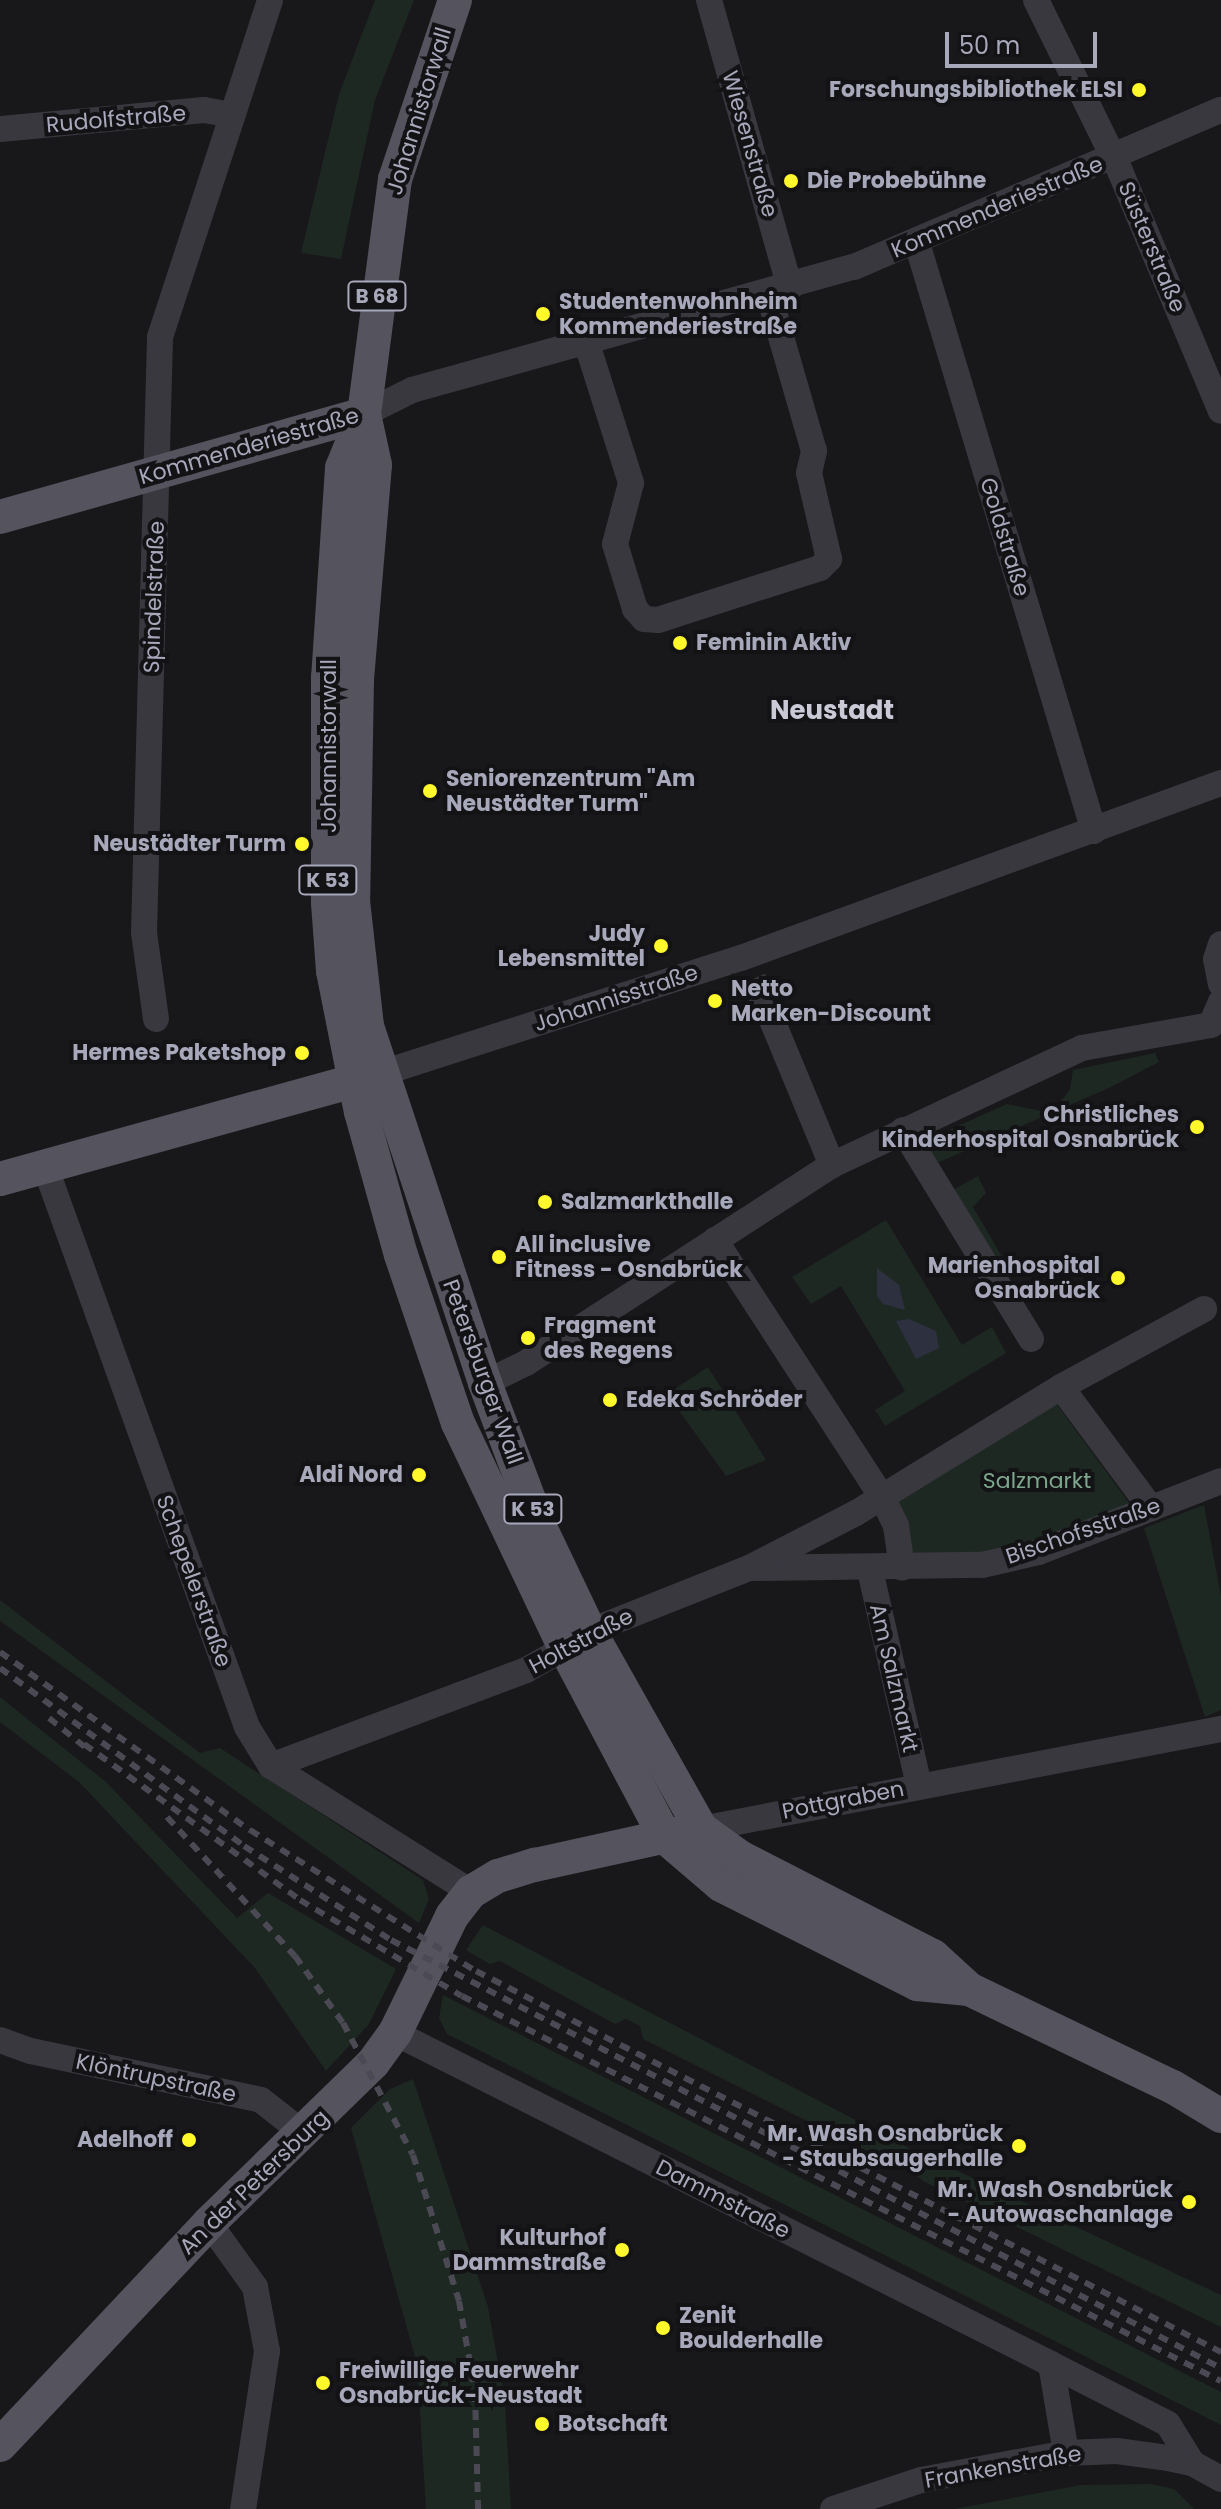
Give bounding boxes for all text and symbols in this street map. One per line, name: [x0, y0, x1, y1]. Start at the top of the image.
scale bar: [949, 16, 1101, 66]
street label: Johannistorwall: [381, 24, 457, 198]
text: 50 m: [959, 29, 1020, 62]
street label: Wiesenstraße: [717, 68, 783, 220]
place label: Forschungsbibliothek ELSI: [829, 77, 1123, 103]
marker: Forschungsbibliothek ELSI: [1130, 81, 1148, 99]
street label: Rudolfstraße: [45, 100, 187, 138]
street label: Kommenderiestraße: [887, 150, 1107, 264]
place label: Die Probebühne: [807, 168, 986, 194]
marker: Die Probebühne: [782, 172, 800, 190]
street label: Süsterstraße: [1113, 178, 1191, 316]
road number: B 68: [347, 280, 407, 312]
place label: Studentenwohnheim Kommenderiestraße: [559, 288, 798, 340]
marker: Studentenwohnheim Kommenderiestraße: [534, 305, 552, 323]
street label: Kommenderiestraße: [136, 402, 362, 490]
street label: Goldstraße: [974, 474, 1036, 600]
street label: Spindelstraße: [138, 520, 170, 674]
place label: Feminin Aktiv: [696, 630, 851, 656]
marker: Feminin Aktiv: [671, 634, 689, 652]
street label: Johannistorwall: [316, 659, 342, 833]
district label: Neustadt: [770, 695, 894, 727]
place label: Seniorenzentrum "Am Neustädter Turm": [446, 765, 695, 816]
marker: Seniorenzentrum "Am Neustädter Turm": [421, 782, 439, 800]
place label: Neustädter Turm: [93, 831, 286, 857]
marker: Neustädter Turm: [293, 835, 311, 853]
road number: K 53: [298, 864, 358, 896]
place label: Judy Lebensmittel: [498, 920, 645, 972]
marker: Judy Lebensmittel: [652, 937, 670, 955]
street label: Johannisstraße: [531, 959, 701, 1037]
place label: Netto Marken-Discount: [731, 975, 931, 1026]
marker: Netto Marken-Discount: [706, 992, 724, 1010]
place label: Hermes Paketshop: [72, 1040, 286, 1066]
marker: Hermes Paketshop: [293, 1044, 311, 1062]
place label: Christliches Kinderhospital Osnabrück: [881, 1101, 1179, 1152]
marker: Christliches Kinderhospital Osnabrück: [1186, 1116, 1208, 1138]
place label: Salzmarkthalle: [561, 1189, 733, 1215]
marker: Salzmarkthalle: [536, 1193, 554, 1211]
place label: All inclusive Fitness - Osnabrück: [515, 1231, 743, 1282]
marker: All inclusive Fitness - Osnabrück: [490, 1248, 508, 1266]
place label: Marienhospital Osnabrück: [928, 1252, 1100, 1304]
marker: Marienhospital Osnabrück: [1107, 1267, 1129, 1289]
street label: Petersburger Wall: [437, 1276, 529, 1468]
place label: Fragment des Regens: [544, 1312, 673, 1364]
marker: Fragment des Regens: [519, 1329, 537, 1347]
place label: Edeka Schröder: [626, 1387, 803, 1413]
marker: Edeka Schröder: [601, 1391, 619, 1409]
place label: Aldi Nord: [299, 1462, 403, 1488]
marker: Aldi Nord: [410, 1466, 428, 1484]
park label: Salzmarkt: [983, 1468, 1091, 1494]
street label: Schepelerstraße: [151, 1491, 237, 1671]
street label: Bischofsstraße: [1002, 1492, 1164, 1570]
road number: K 53: [503, 1493, 563, 1525]
street label: Am Salzmarkt: [864, 1601, 924, 1755]
street label: Holtstraße: [525, 1603, 637, 1679]
street label: Pottgraben: [780, 1775, 906, 1825]
street label: Klöntrupstraße: [73, 2048, 239, 2108]
street label: An der Petersburg: [174, 2104, 334, 2260]
place label: Mr. Wash Osnabrück - Staubsaugerhalle: [767, 2120, 1003, 2172]
place label: Adelhoff: [77, 2127, 173, 2153]
marker: Adelhoff: [180, 2131, 198, 2149]
marker: Mr. Wash Osnabrück - Staubsaugerhalle: [1010, 2137, 1028, 2155]
street label: Dammstraße: [652, 2154, 794, 2244]
place label: Mr. Wash Osnabrück - Autowaschanlage: [937, 2176, 1173, 2228]
marker: Mr. Wash Osnabrück - Autowaschanlage: [1180, 2193, 1198, 2211]
place label: Kulturhof Dammstraße: [453, 2224, 606, 2276]
marker: Kulturhof Dammstraße: [613, 2241, 631, 2259]
place label: Zenit Boulderhalle: [679, 2302, 823, 2354]
marker: Zenit Boulderhalle: [654, 2319, 672, 2337]
place label: Freiwillige Feuerwehr Osnabrück-Neustadt: [339, 2357, 582, 2408]
marker: Freiwillige Feuerwehr Osnabrück-Neustadt: [314, 2374, 332, 2392]
place label: Botschaft: [558, 2411, 668, 2437]
marker: Botschaft: [533, 2415, 551, 2433]
street label: Frankenstraße: [923, 2440, 1083, 2494]

